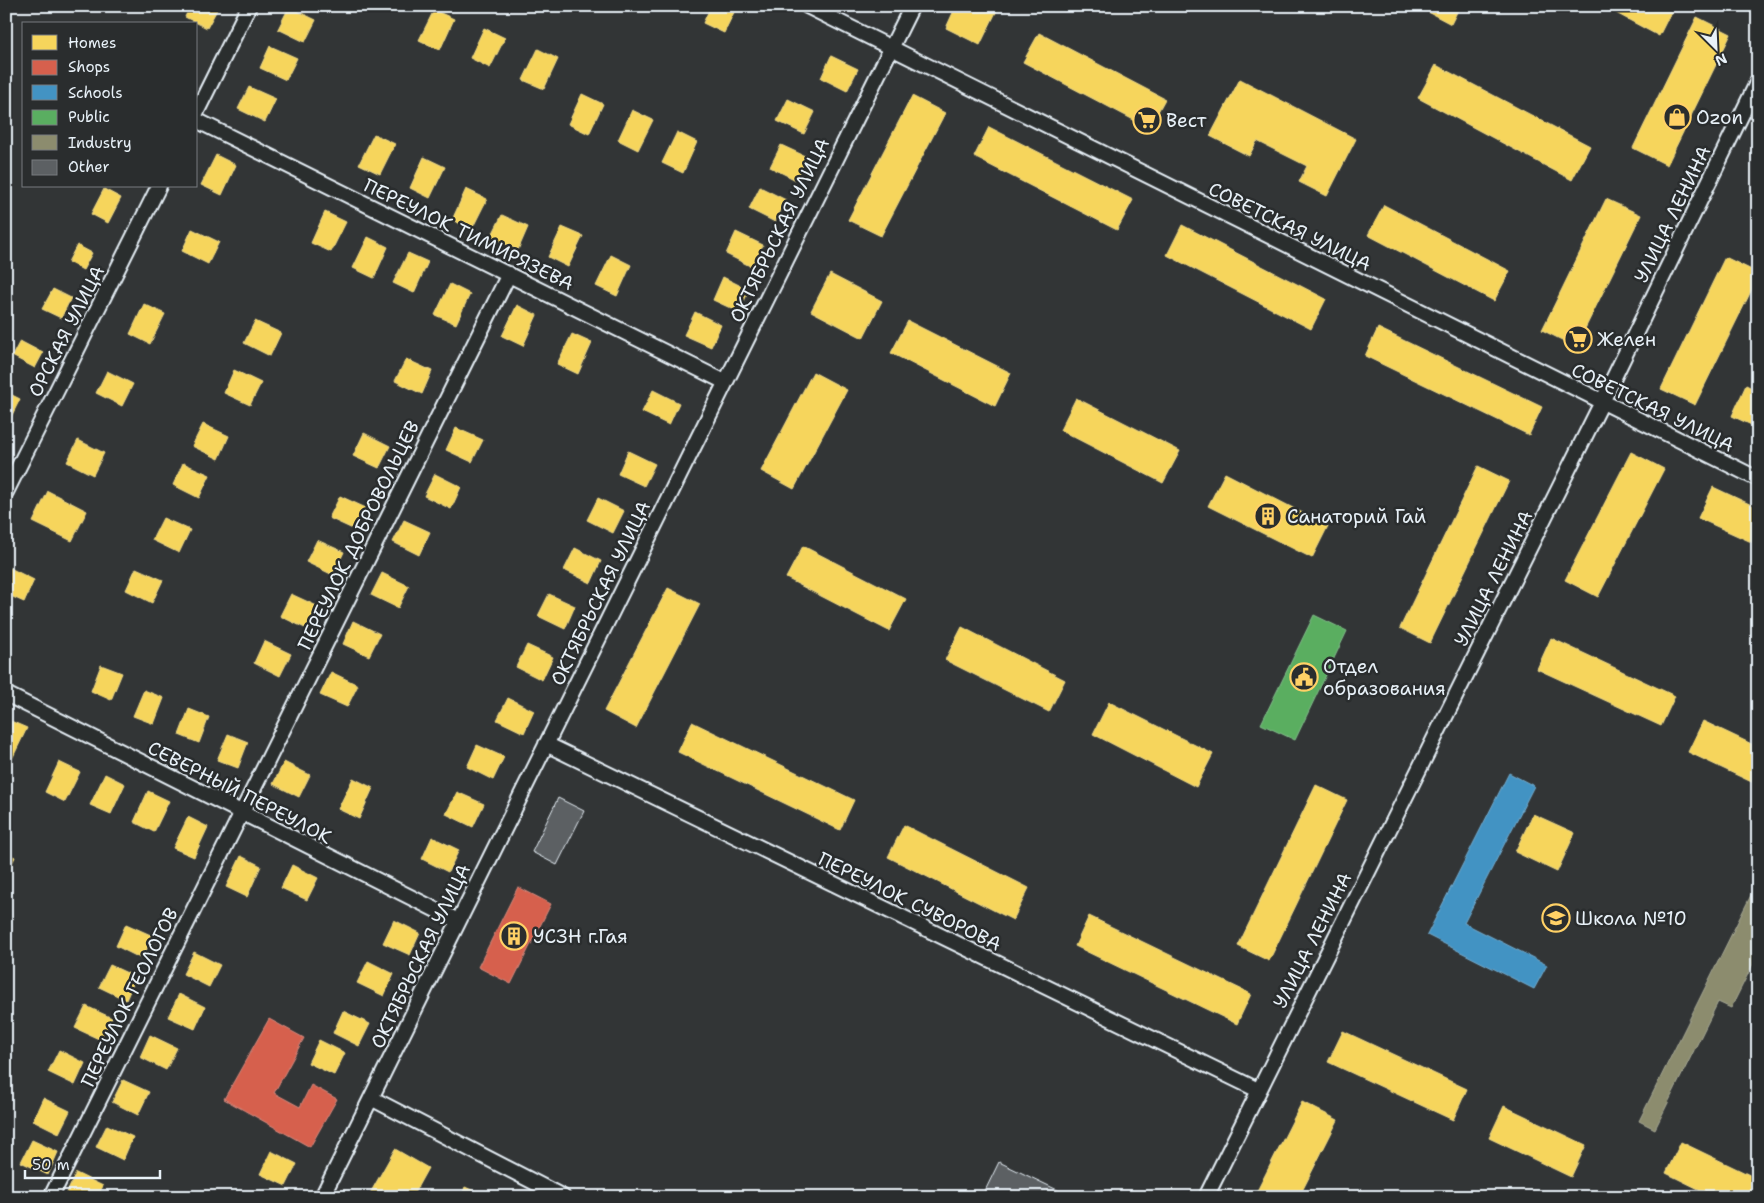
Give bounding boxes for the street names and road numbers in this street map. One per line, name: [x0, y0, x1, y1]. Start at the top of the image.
street label: ОКТЯБРЬСКАЯ УЛИЦА: [724, 134, 835, 327]
street label: УЛИЦА ЛЕНИНА: [1628, 141, 1717, 287]
street label: ПЕРЕУЛОК ТИМИРЯЗЕВА: [360, 173, 578, 296]
street label: СОВЕТСКАЯ УЛИЦА: [1204, 176, 1375, 277]
street label: ОРСКАЯ УЛИЦА: [23, 261, 110, 401]
street label: СОВЕТСКАЯ УЛИЦА: [1567, 357, 1738, 458]
street label: ПЕРЕУЛОК ДОБРОВОЛЬЦЕВ: [292, 416, 425, 654]
street label: ОКТЯБРЬСКАЯ УЛИЦА: [545, 497, 656, 690]
street label: УЛИЦА ЛЕНИНА: [1448, 506, 1539, 650]
street label: СЕВЕРНЫЙ ПЕРЕУЛОК: [144, 735, 336, 850]
street label: ПЕРЕУЛОК СУВОРОВА: [814, 846, 1006, 957]
street label: ОКТЯБРЬСКАЯ УЛИЦА: [365, 860, 476, 1053]
street label: УЛИЦА ЛЕНИНА: [1267, 868, 1358, 1012]
street label: ПЕРЕУЛОК ГЕОЛОГОВ: [75, 903, 184, 1091]

